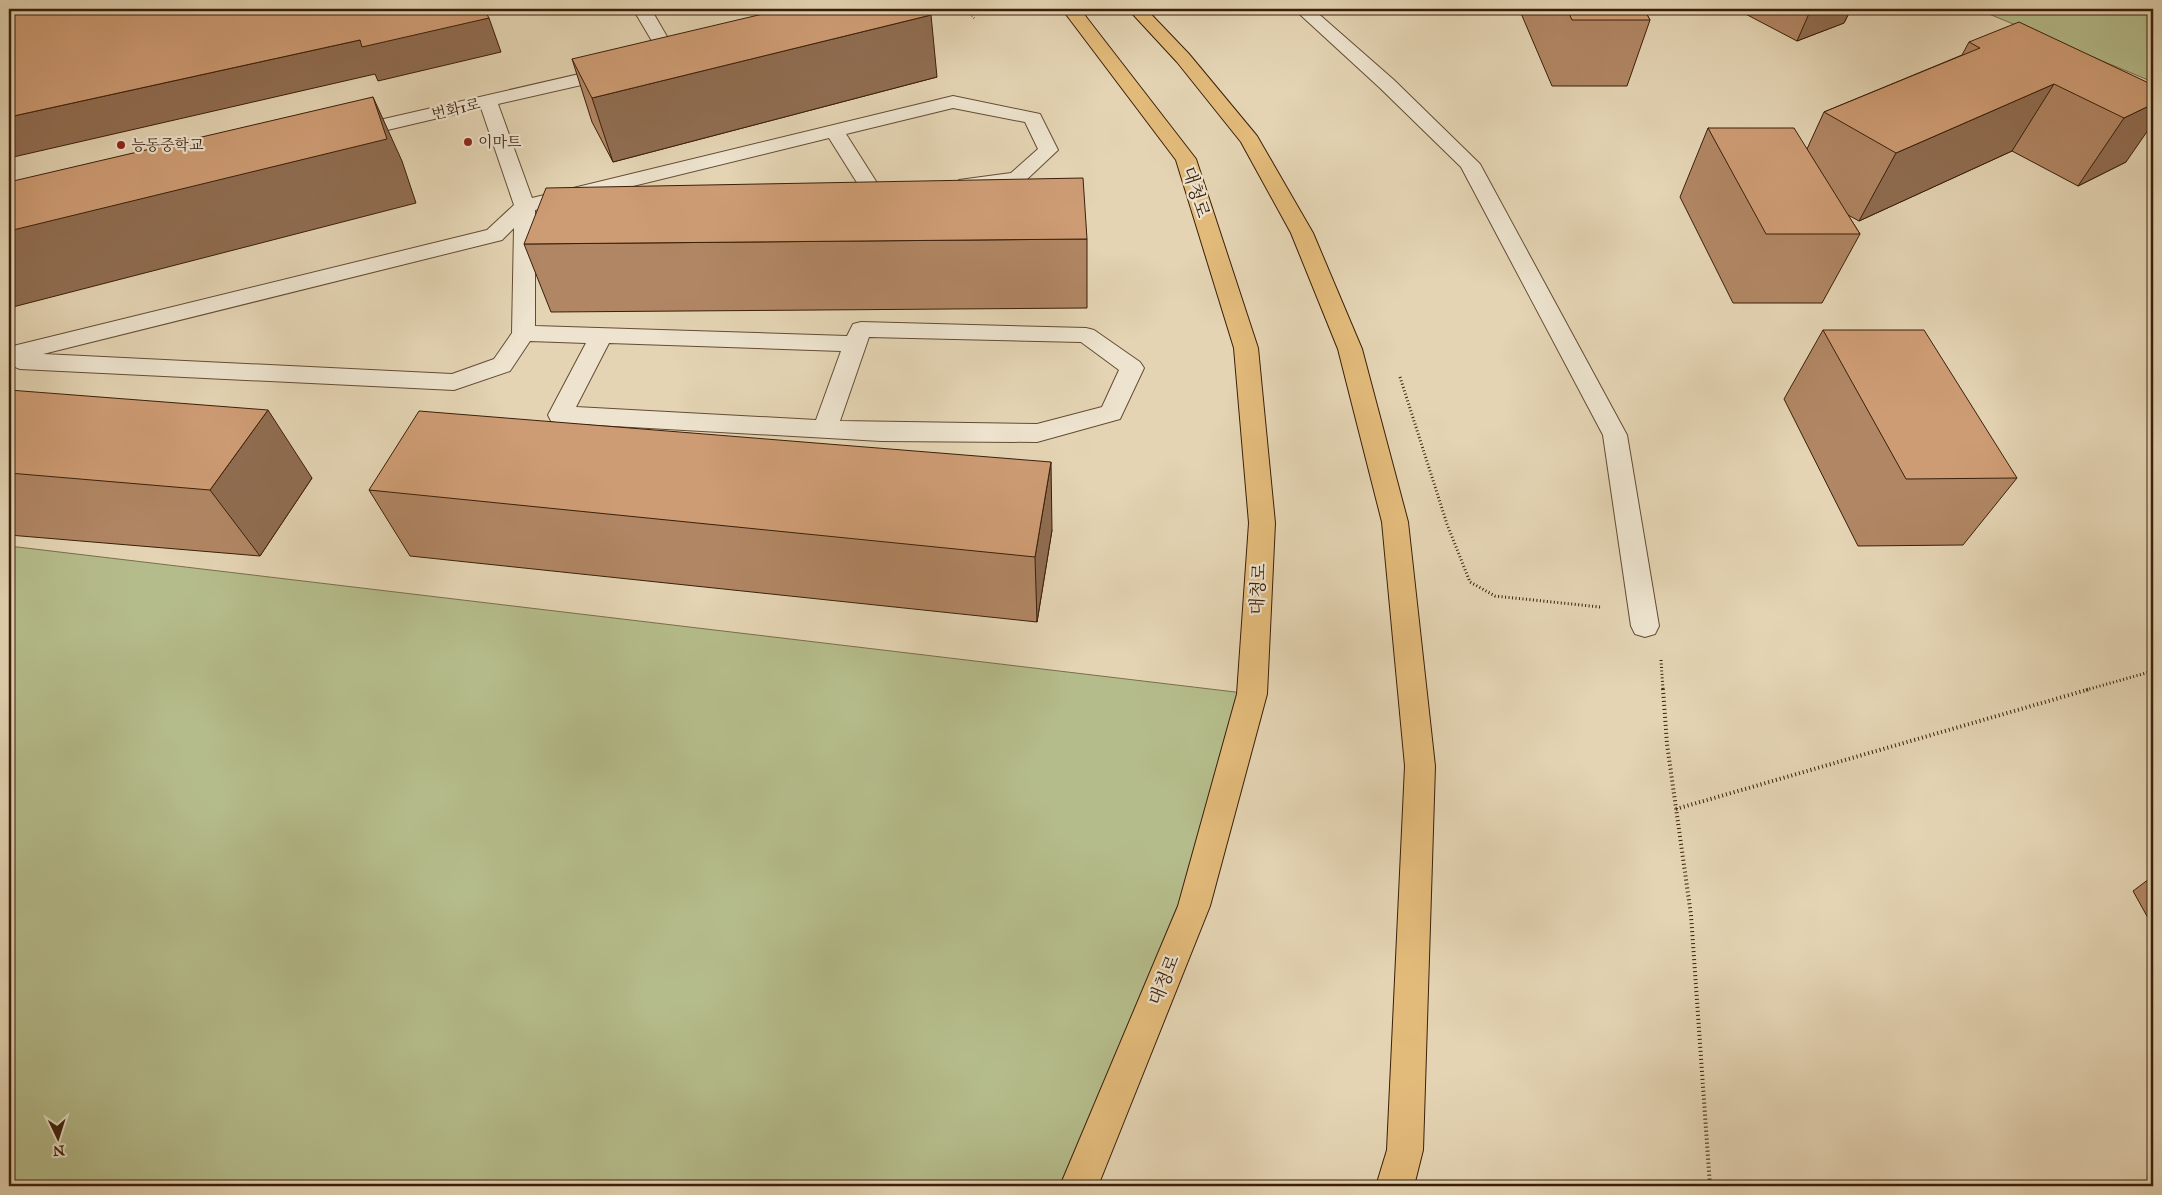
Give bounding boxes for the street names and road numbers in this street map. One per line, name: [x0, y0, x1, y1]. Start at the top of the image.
street label: 번화1로: [430, 95, 483, 123]
street label: 대청로: [1177, 164, 1215, 220]
street label: 대청로: [1246, 562, 1270, 616]
street label: 대청로: [1144, 952, 1184, 1008]

